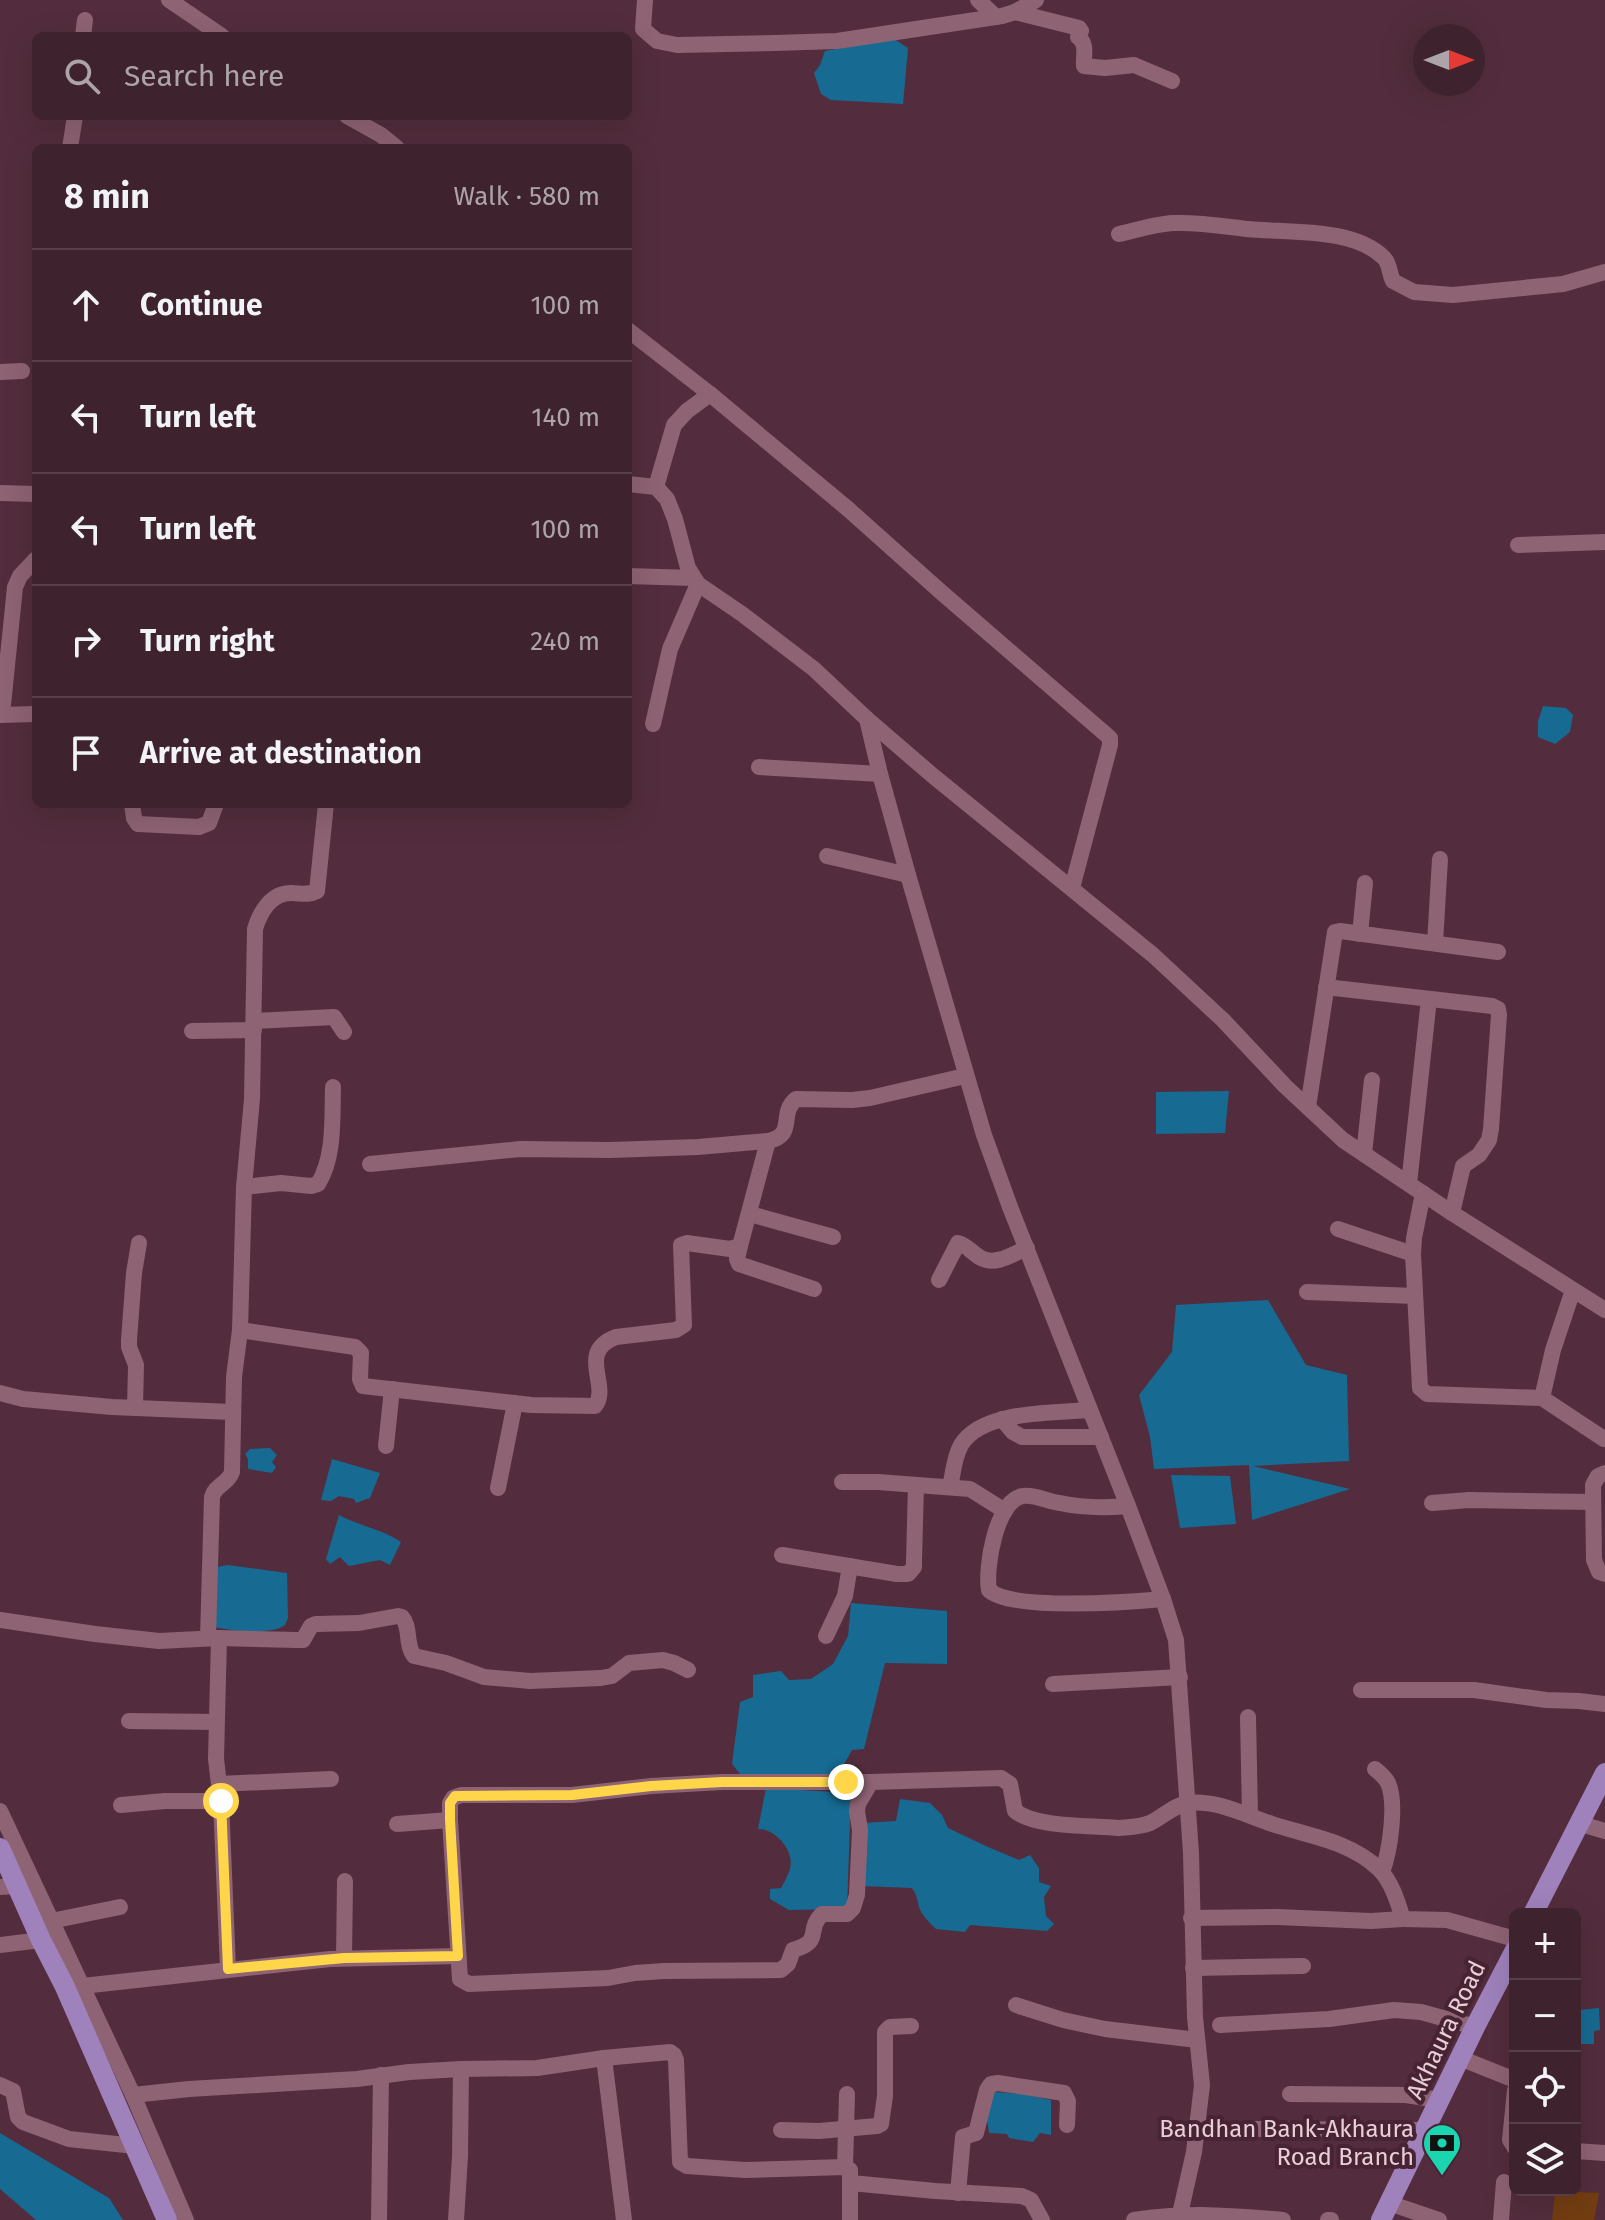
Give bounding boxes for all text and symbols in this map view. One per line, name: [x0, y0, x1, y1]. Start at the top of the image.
north arrow: [1413, 24, 1485, 96]
search box: [32, 32, 632, 120]
icon: search: [60, 54, 104, 98]
text: Search here: [124, 58, 284, 94]
text: 8 min: [64, 176, 150, 217]
text: Walk · 580 m: [453, 181, 600, 212]
icon: ahead: [64, 283, 108, 327]
text: Continue: [140, 287, 263, 323]
text: 100 m: [531, 290, 600, 321]
icon: left: [64, 395, 108, 439]
text: Turn left: [140, 399, 256, 435]
text: 140 m: [531, 402, 600, 433]
icon: left: [64, 507, 108, 551]
text: Turn left: [140, 511, 256, 547]
text: 100 m: [531, 514, 600, 545]
icon: right: [64, 619, 108, 663]
text: Turn right: [140, 623, 275, 659]
text: 240 m: [530, 626, 600, 657]
icon: arrive: [64, 731, 108, 775]
text: Arrive at destination: [140, 735, 422, 771]
route end: [828, 1764, 864, 1800]
route start: [203, 1783, 239, 1819]
map controls: [1509, 1908, 1581, 2196]
button: +: [1509, 1908, 1581, 1980]
street label: Akhaura Road: [1400, 1956, 1492, 2104]
button: −: [1509, 1980, 1581, 2052]
button: locate: [1509, 2052, 1581, 2124]
place label: Bandhan Bank-Akhaura Road Branch: [1159, 2115, 1414, 2171]
bank icon: Bandhan Bank-Akhaura Road Branch: [1421, 2122, 1463, 2177]
button: layers: [1509, 2124, 1581, 2196]

